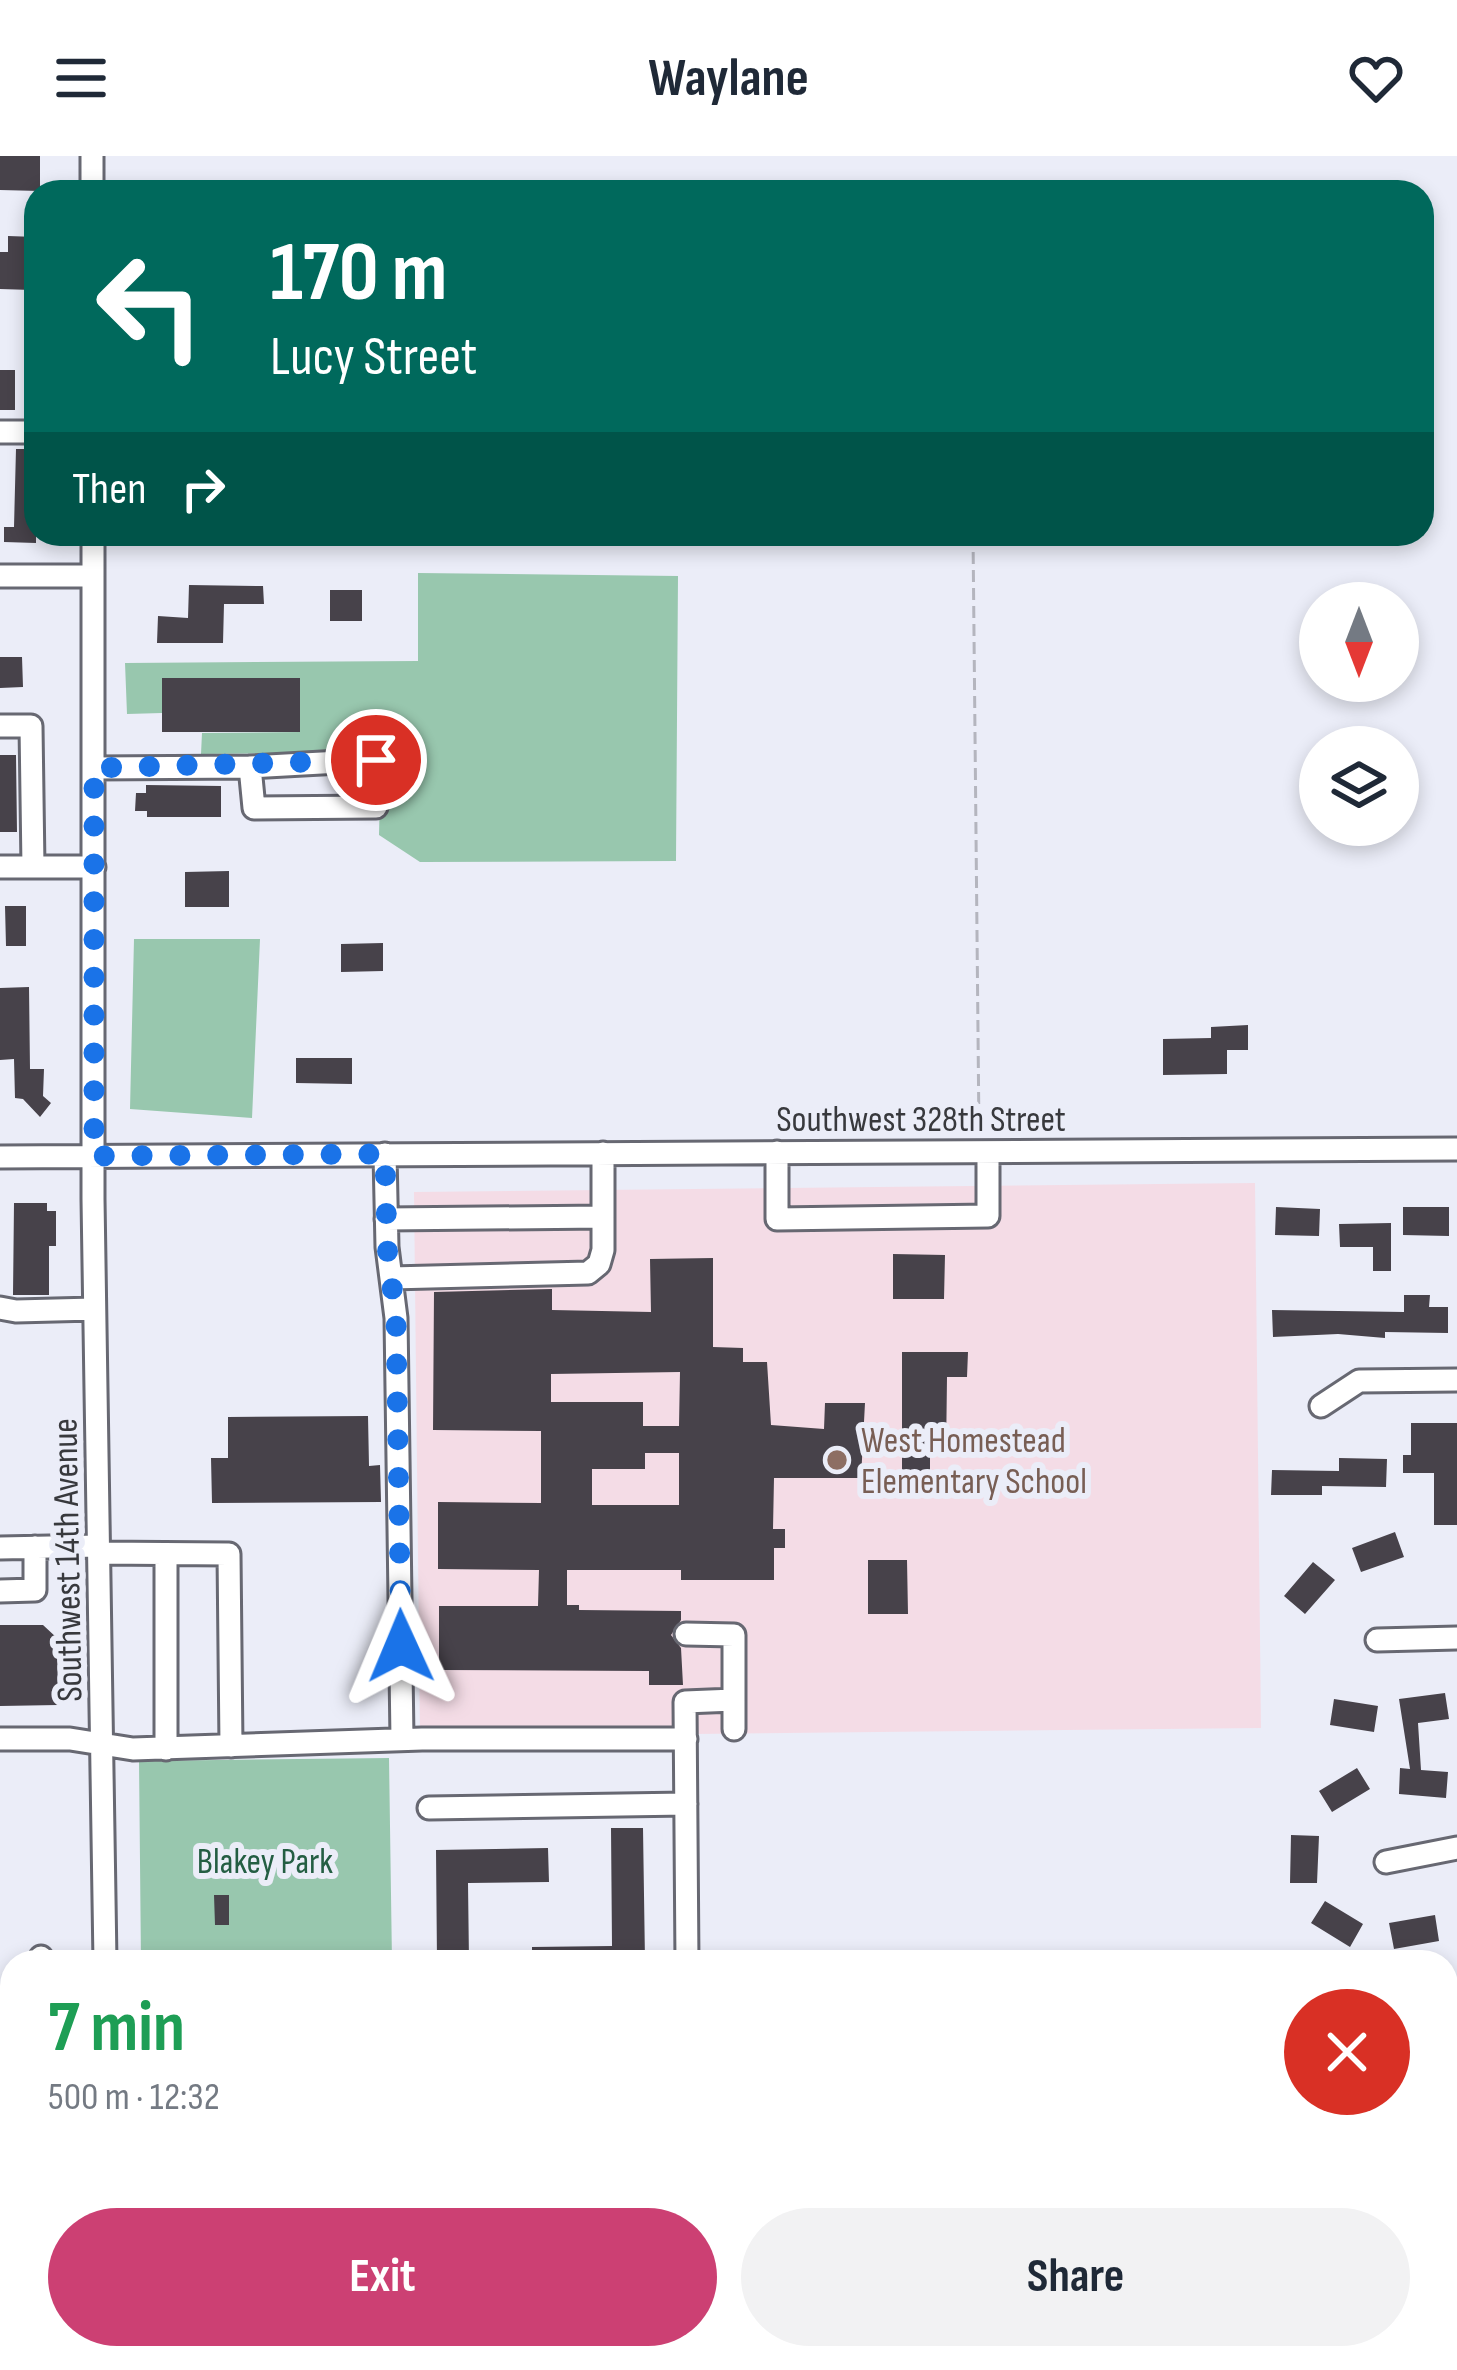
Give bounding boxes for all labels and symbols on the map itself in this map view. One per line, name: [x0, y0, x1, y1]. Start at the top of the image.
north arrow: [1299, 582, 1419, 702]
pin: [325, 709, 427, 811]
street label: Southwest 328th Street: [776, 1099, 1066, 1142]
street label: Southwest 14th Avenue: [45, 1418, 92, 1702]
place label: West Homestead Elementary School: [861, 1420, 1087, 1504]
marker: West Homestead Elementary School: [824, 1447, 850, 1473]
position arrow: [338, 1583, 464, 1709]
park label: Blakey Park: [197, 1841, 333, 1884]

